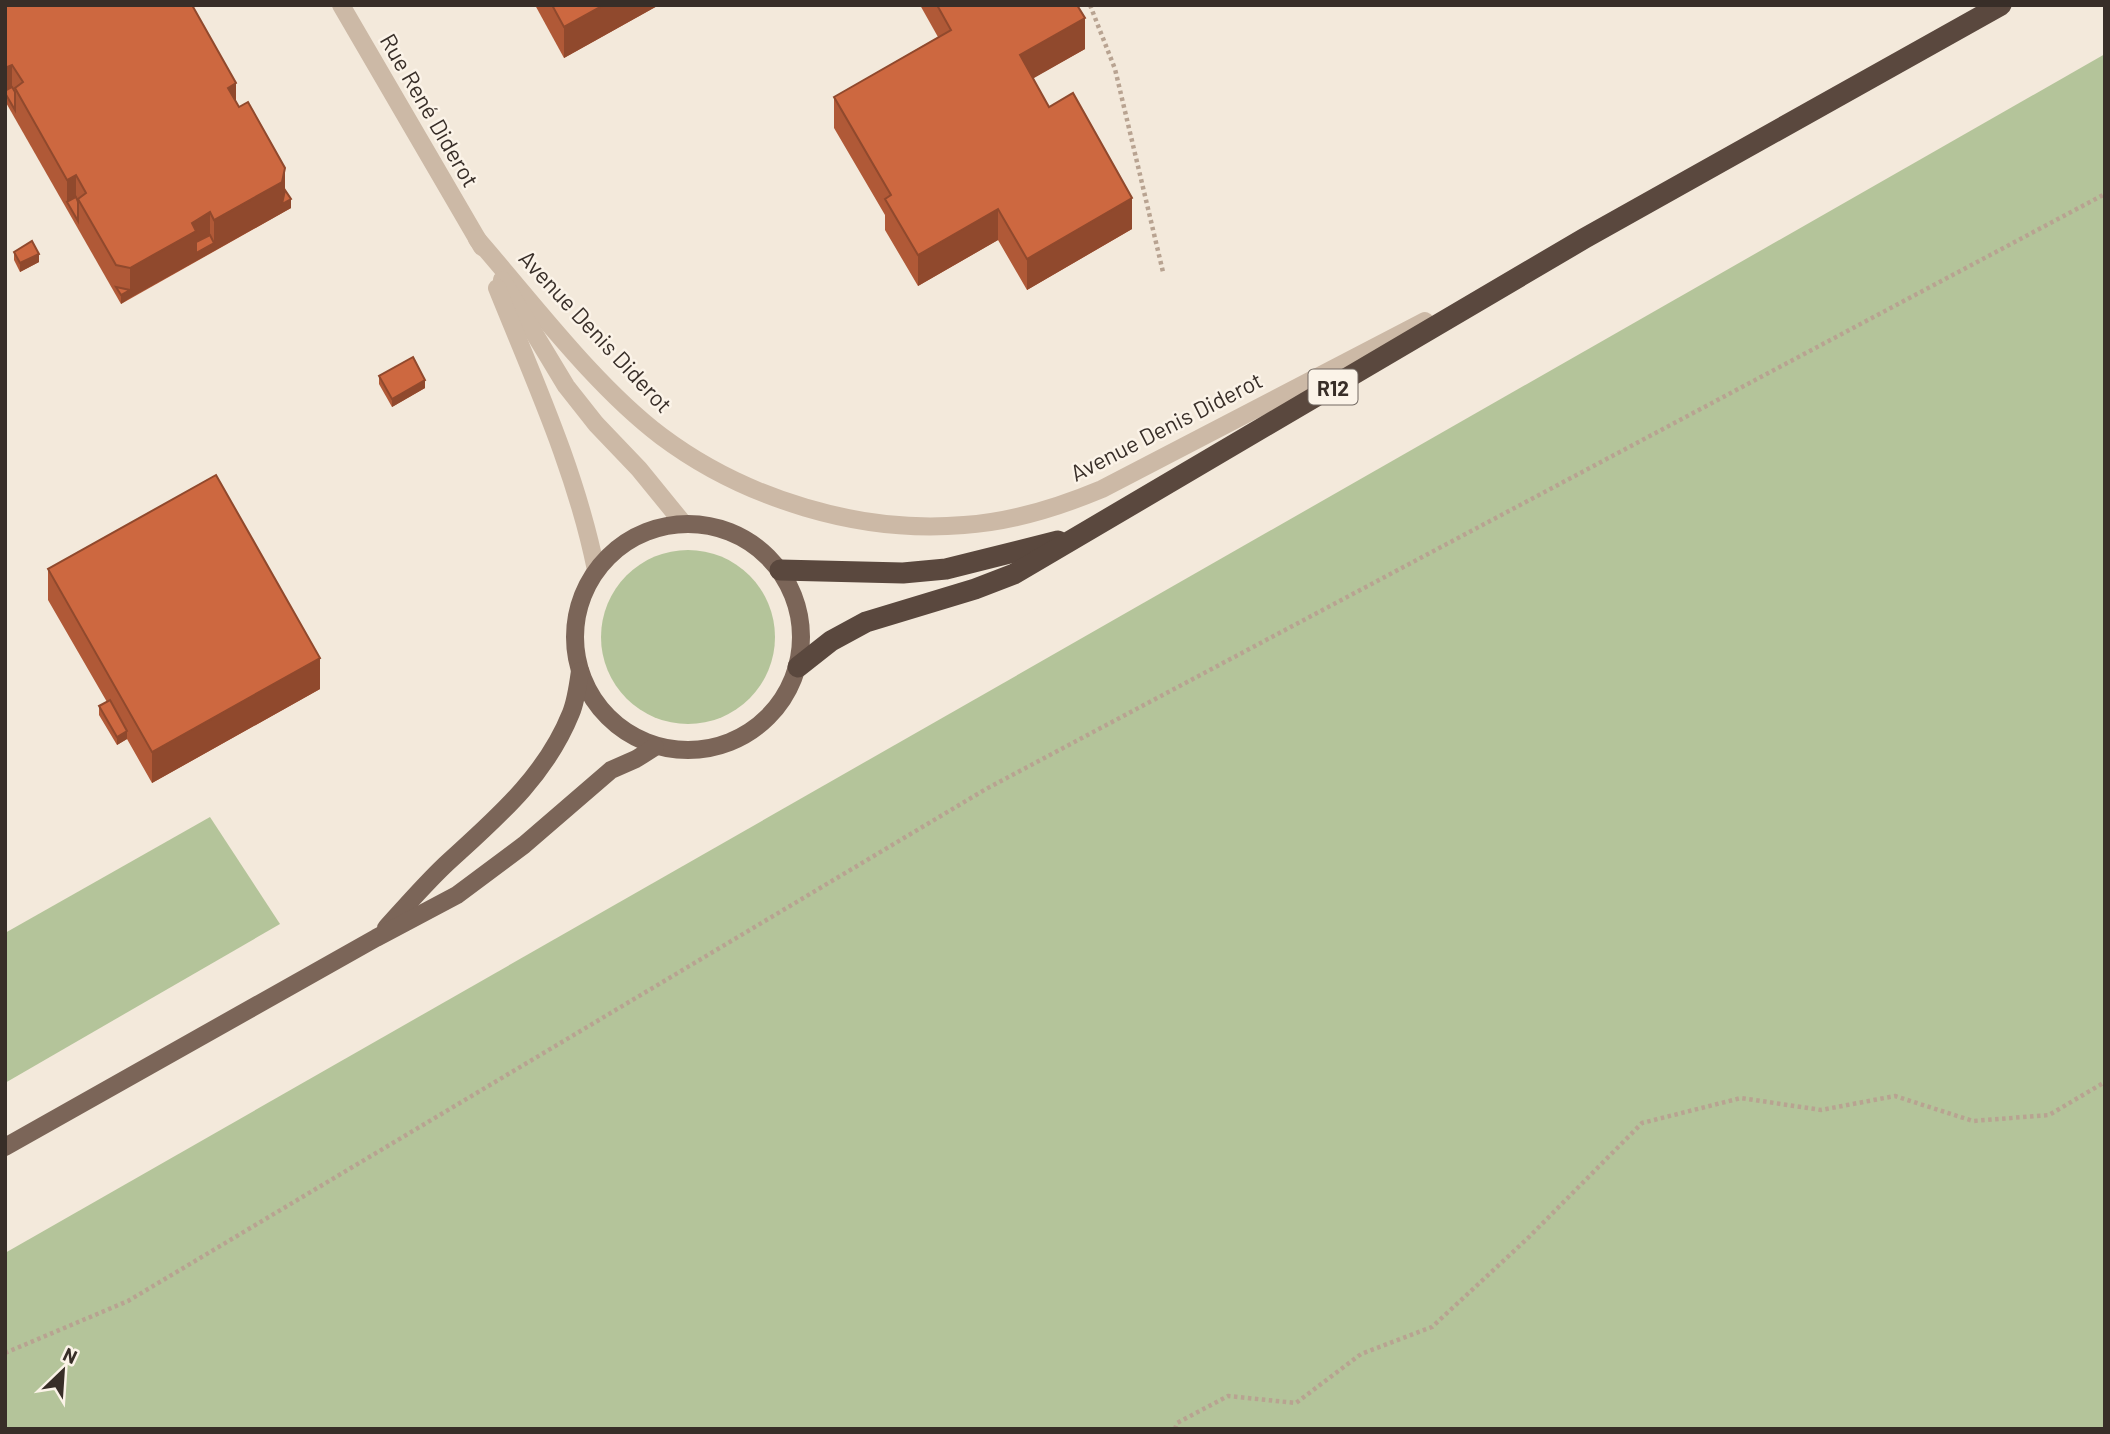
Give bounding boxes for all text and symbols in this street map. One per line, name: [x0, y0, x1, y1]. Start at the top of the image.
street label: Rue René Diderot: [375, 28, 485, 192]
street label: Avenue Denis Diderot: [513, 244, 679, 418]
street label: Avenue Denis Diderot: [1065, 365, 1267, 487]
road number: R12: [1308, 370, 1358, 404]
north arrow: [28, 1336, 98, 1406]
text: N: [60, 1342, 81, 1368]

